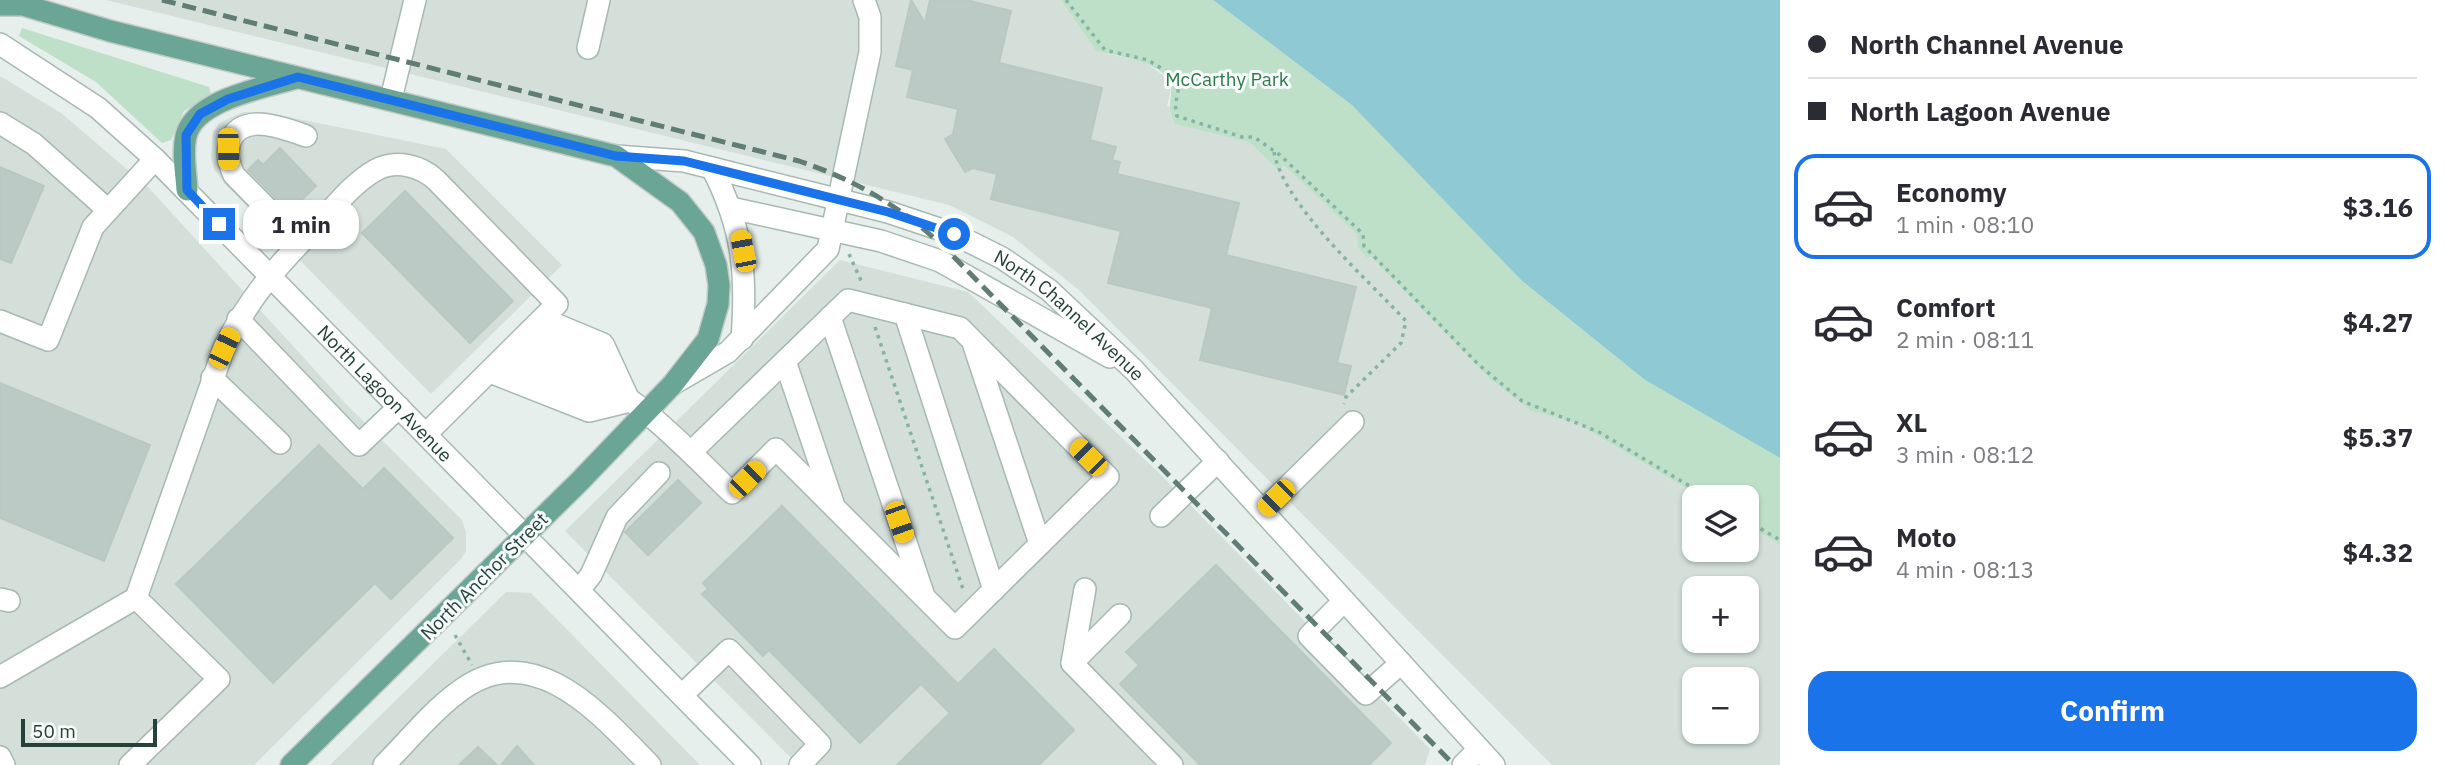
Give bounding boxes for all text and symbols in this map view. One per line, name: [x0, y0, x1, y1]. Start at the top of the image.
text: North Channel Avenue: [1850, 27, 2124, 61]
park label: McCarthy Park: [1165, 67, 1289, 91]
text: North Lagoon Avenue: [1850, 94, 2111, 128]
car: [218, 128, 239, 170]
icon: car: [1812, 175, 1875, 238]
text: Economy: [1896, 175, 2007, 209]
text: $3.16: [2343, 190, 2413, 224]
callout: 1 min: [244, 200, 359, 248]
route end: [203, 208, 235, 240]
text: 1 min: [271, 209, 331, 239]
text: 1 min · 08:10: [1896, 209, 2034, 239]
route start: [938, 218, 970, 250]
car: [729, 228, 758, 274]
street label: North Channel Avenue: [990, 244, 1150, 386]
icon: car: [1812, 290, 1875, 353]
text: Comfort: [1896, 290, 1995, 324]
text: $4.27: [2343, 305, 2413, 339]
street label: North Lagoon Avenue: [313, 320, 458, 467]
text: 2 min · 08:11: [1896, 324, 2034, 354]
car: [206, 325, 243, 371]
icon: car: [1812, 405, 1875, 468]
text: XL: [1896, 405, 1927, 439]
text: $5.37: [2343, 420, 2413, 454]
car: [1066, 435, 1111, 479]
text: 3 min · 08:12: [1896, 439, 2034, 469]
car: [725, 457, 770, 501]
car: [1254, 476, 1299, 520]
map controls: [1682, 485, 1759, 744]
button: layers: [1682, 485, 1759, 562]
car: [883, 499, 916, 545]
street label: North Anchor Street: [415, 507, 553, 645]
icon: car: [1812, 520, 1875, 583]
text: Moto: [1896, 520, 1956, 554]
text: $4.32: [2343, 535, 2413, 569]
text: 4 min · 08:13: [1896, 554, 2034, 584]
button: +: [1682, 576, 1759, 653]
button: −: [1682, 667, 1759, 744]
button: Confirm: [1808, 671, 2417, 751]
scale bar: [21, 716, 158, 748]
text: 50 m: [32, 719, 76, 743]

